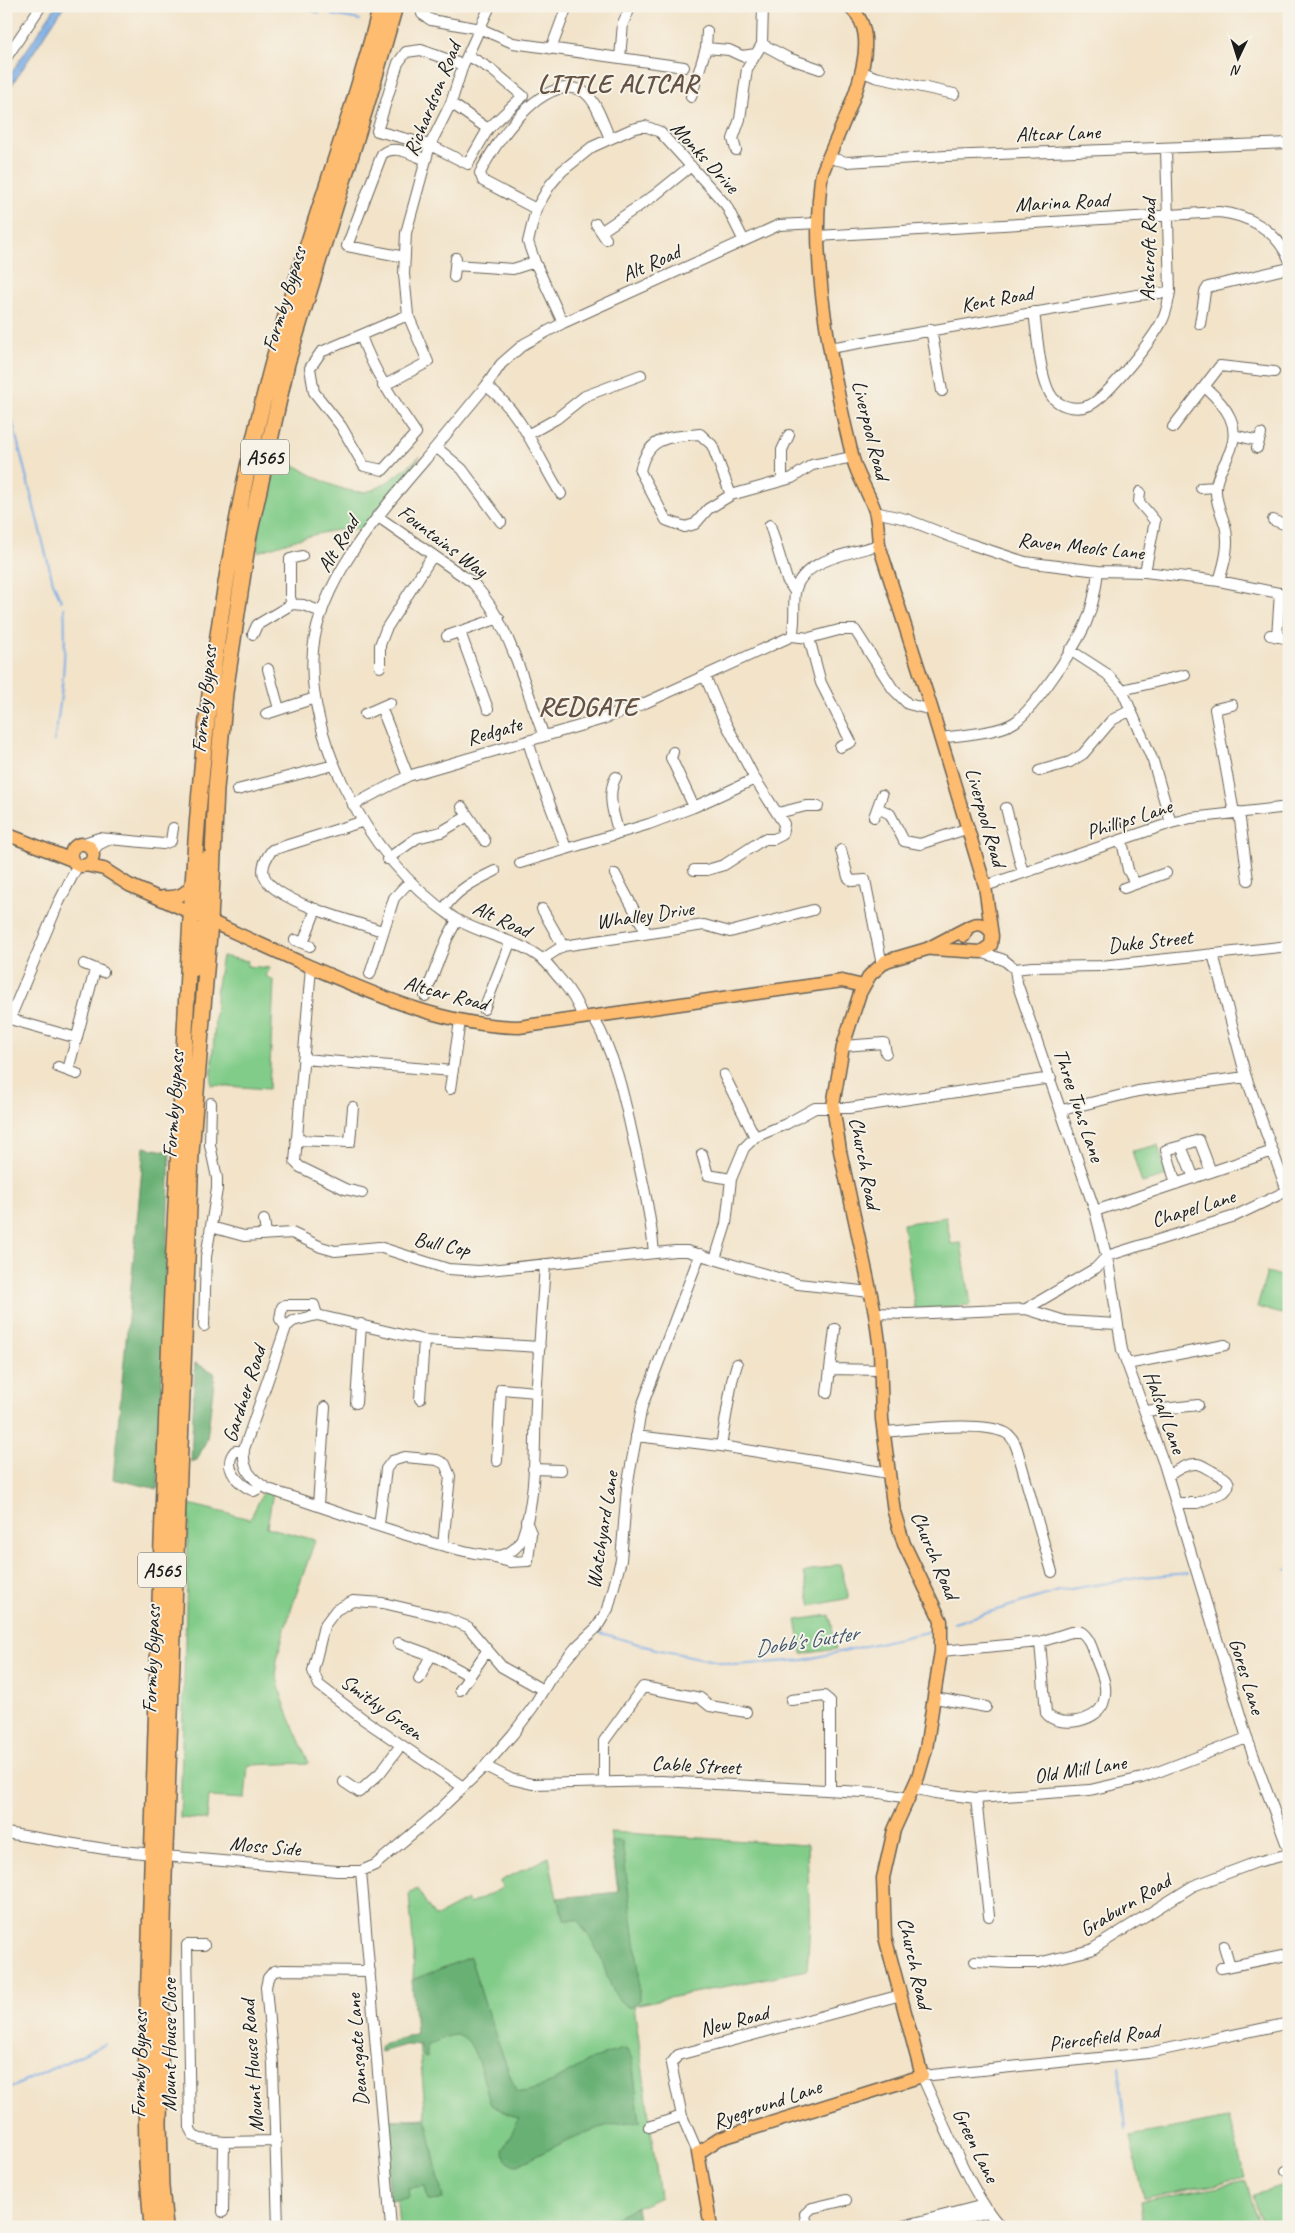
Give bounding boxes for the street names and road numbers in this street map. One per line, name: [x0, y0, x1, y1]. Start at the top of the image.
street label: Richardson Road: [397, 35, 468, 160]
street label: Monks Drive: [665, 115, 746, 199]
street label: Altcar Lane: [1015, 118, 1102, 147]
street label: Marina Road: [1014, 186, 1112, 217]
street label: Ashcroft Road: [1134, 195, 1162, 301]
street label: Alt Road: [618, 238, 687, 287]
street label: Formby Bypass: [256, 242, 313, 354]
street label: Kent Road: [959, 279, 1038, 318]
street label: Liverpool Road: [846, 378, 897, 486]
road number: A565: [241, 440, 289, 474]
street label: Fountains Way: [393, 499, 494, 584]
street label: Alt Road: [311, 509, 366, 577]
street label: Raven Meols Lane: [1017, 526, 1147, 566]
street label: Formby Bypass: [185, 642, 223, 754]
street label: Redgate: [464, 710, 526, 751]
street label: Liverpool Road: [960, 765, 1013, 873]
street label: Phillips Lane: [1083, 792, 1177, 845]
street label: Alt Road: [469, 894, 538, 945]
street label: Whalley Drive: [595, 895, 698, 935]
street label: Duke Street: [1106, 923, 1196, 958]
street label: Altcar Road: [401, 969, 495, 1018]
street label: Three Tuns Lane: [1048, 1045, 1111, 1166]
street label: Formby Bypass: [156, 1047, 190, 1159]
street label: Church Road: [843, 1115, 887, 1215]
street label: Chapel Lane: [1148, 1182, 1240, 1233]
street label: Bull Cop: [412, 1225, 474, 1263]
street label: Gardner Road: [216, 1339, 273, 1446]
street label: Halsall Lane: [1138, 1367, 1193, 1459]
street label: Watchyard Lane: [580, 1467, 624, 1591]
street label: Church Road: [905, 1507, 967, 1606]
road number: A565: [138, 1552, 186, 1588]
street label: Formby Bypass: [136, 1603, 166, 1713]
street label: Gores Lane: [1223, 1635, 1271, 1719]
street label: Smithy Green: [336, 1668, 430, 1746]
street label: Old Mill Lane: [1032, 1749, 1129, 1789]
street label: Cable Street: [651, 1750, 743, 1780]
street label: Moss Side: [228, 1830, 303, 1862]
street label: Graburn Road: [1075, 1866, 1179, 1942]
street label: Church Road: [892, 1915, 939, 2015]
street label: Mount House Close: [156, 1976, 182, 2111]
street label: Deansgate Lane: [340, 1992, 374, 2107]
street label: Mount House Road: [234, 1995, 270, 2133]
street label: New Road: [697, 1998, 775, 2043]
street label: Formby Bypass: [125, 2008, 153, 2118]
street label: Piercefield Road: [1047, 2017, 1164, 2057]
street label: Ryeground Lane: [709, 2073, 826, 2135]
street label: Green Lane: [947, 2103, 1006, 2189]

